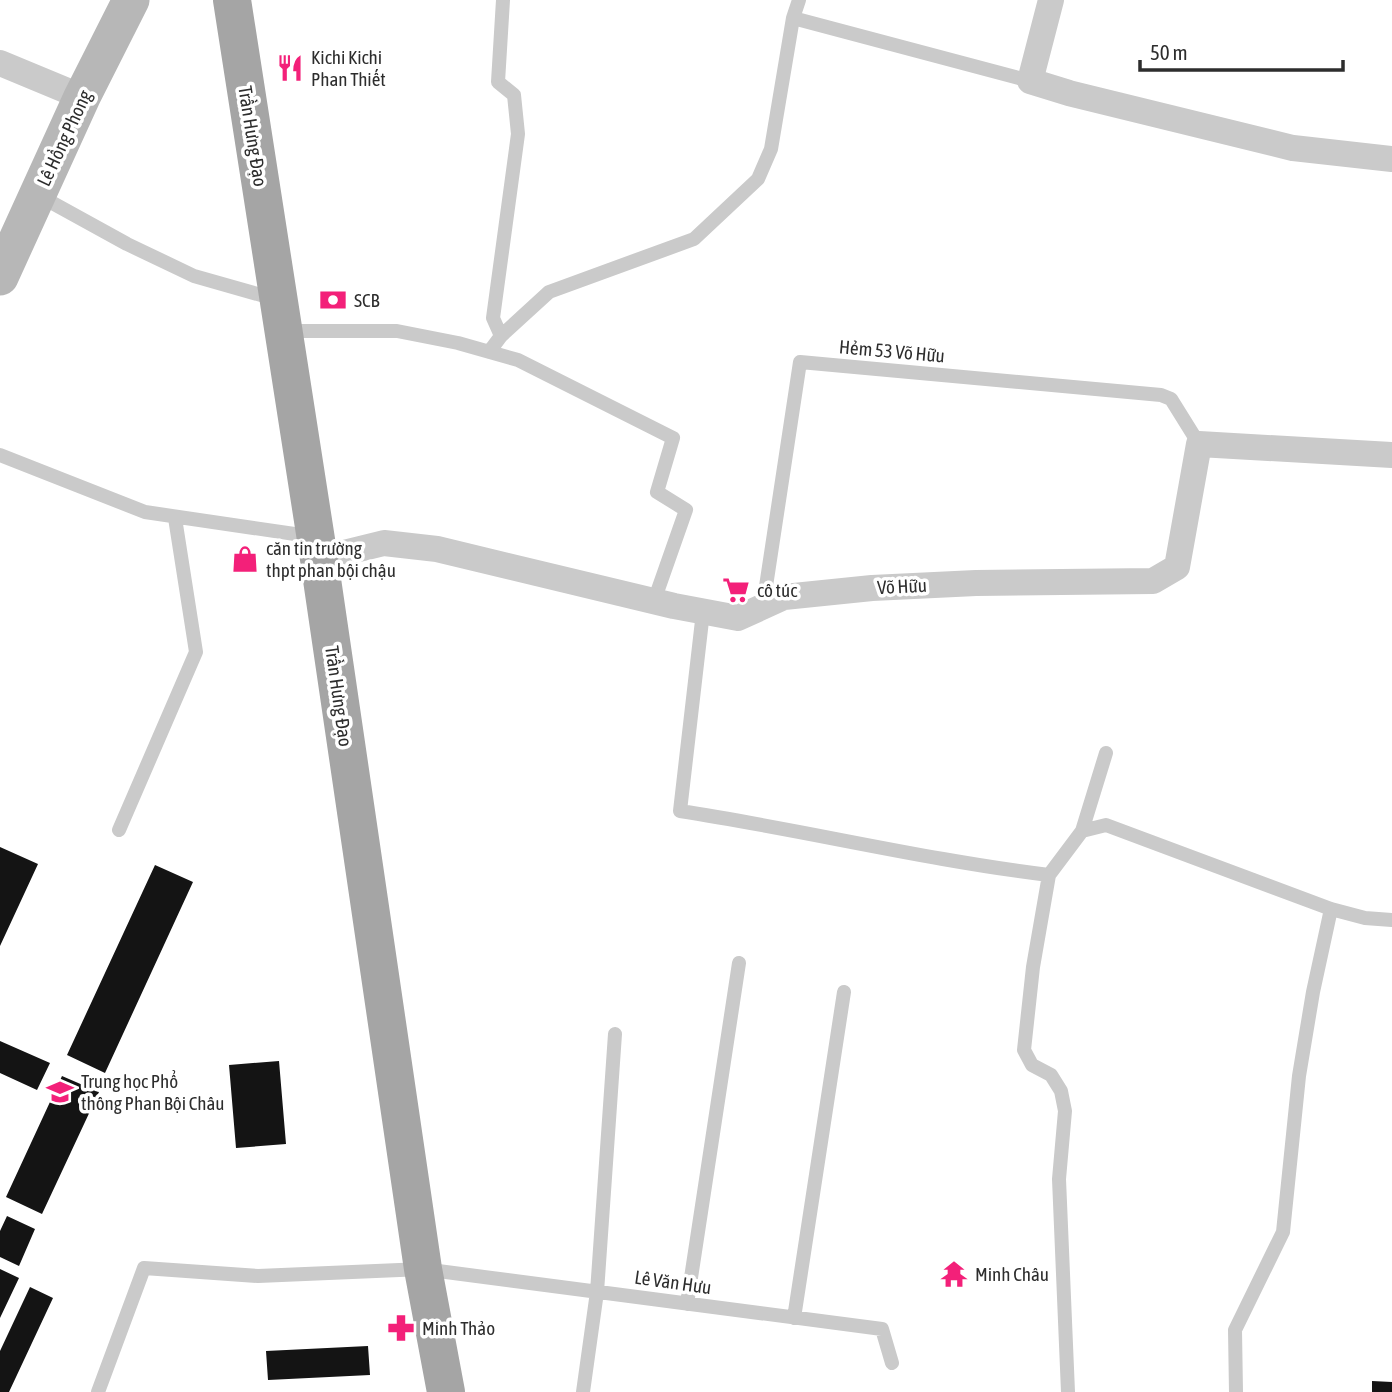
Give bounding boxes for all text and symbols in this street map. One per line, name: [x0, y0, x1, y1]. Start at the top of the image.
scale bar: [1140, 28, 1343, 72]
text: 50 m: [1150, 40, 1188, 64]
place label: Kichi Kichi Phan Thiết: [311, 46, 386, 90]
restaurant icon: Kichi Kichi Phan Thiết: [275, 53, 305, 83]
street label: Trần Hưng Đạo: [234, 84, 272, 188]
street label: Lê Hồng Phong: [32, 86, 96, 190]
bank icon: SCB: [318, 285, 348, 315]
place label: SCB: [354, 289, 380, 311]
street label: Hẻm 53 Võ Hữu: [838, 335, 946, 367]
place label: căn tin trường thpt phan bội chậu: [266, 537, 396, 581]
shop icon: căn tin trường thpt phan bội chậu: [230, 544, 260, 574]
street label: Võ Hữu: [877, 574, 927, 598]
supermarket icon: cô túc: [721, 575, 751, 605]
place label: cô túc: [757, 579, 798, 601]
street label: Trần Hưng Đạo: [321, 644, 357, 748]
place label: Trung học Phổ thông Phan Bội Châu: [81, 1070, 224, 1114]
school or university icon: Trung học Phổ thông Phan Bội Châu: [45, 1077, 75, 1107]
temple icon: Minh Châu: [939, 1259, 969, 1289]
place label: Minh Châu: [975, 1263, 1049, 1285]
street label: Lê Văn Hưu: [633, 1266, 713, 1298]
pharmacy icon: Minh Thảo: [386, 1313, 416, 1343]
place label: Minh Thảo: [422, 1317, 495, 1339]

